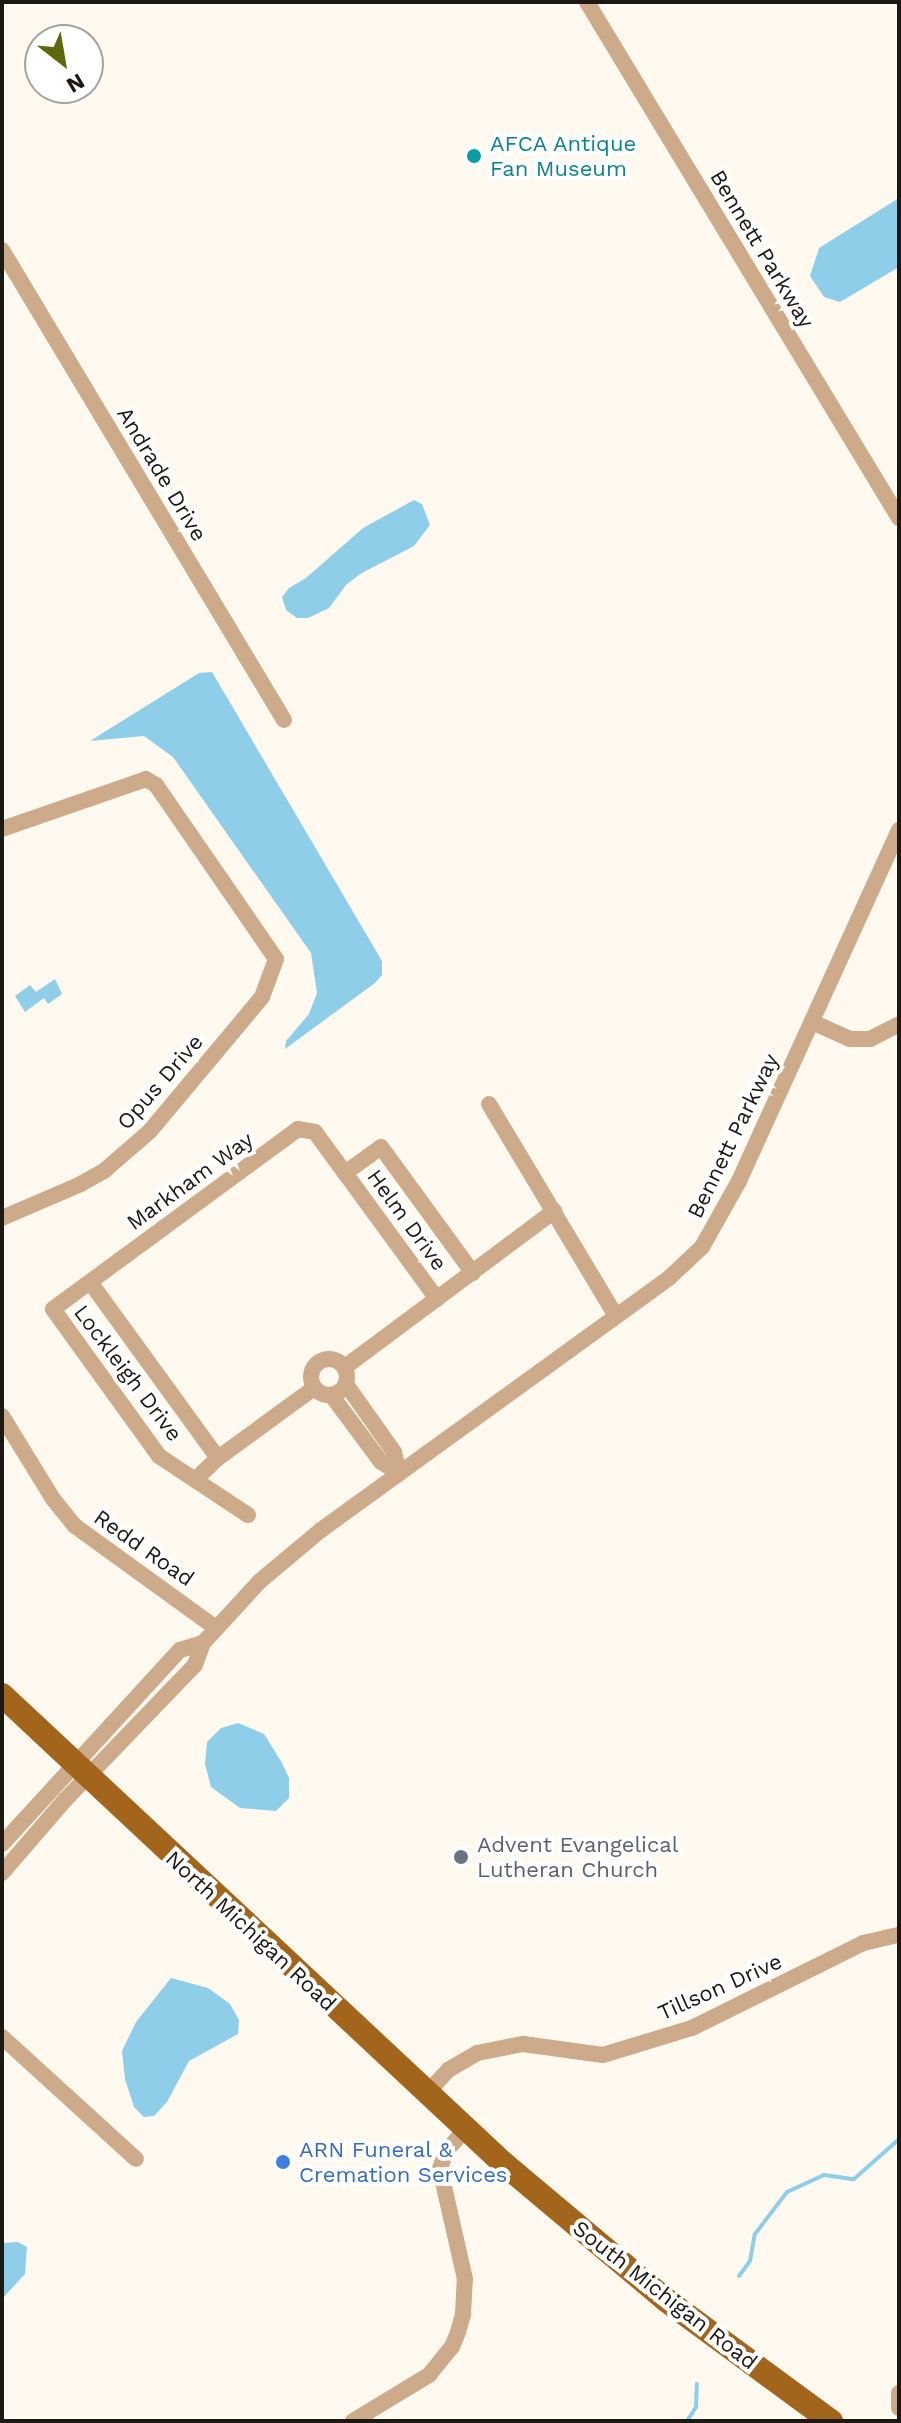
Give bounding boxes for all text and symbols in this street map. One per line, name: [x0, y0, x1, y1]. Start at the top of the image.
north arrow: [24, 24, 104, 104]
text: N: [62, 68, 89, 98]
place label: AFCA Antique Fan Museum: [490, 130, 638, 182]
marker: AFCA Antique Fan Museum: [465, 147, 483, 165]
street label: Bennett Parkway: [704, 165, 820, 333]
street label: Andrade Drive: [112, 402, 212, 546]
street label: Opus Drive: [111, 1029, 209, 1135]
street label: Bennett Parkway: [682, 1049, 784, 1223]
street label: Markham Way: [121, 1126, 259, 1236]
street label: Helm Drive: [361, 1164, 453, 1276]
street label: Lockleigh Drive: [68, 1300, 188, 1446]
street label: Redd Road: [89, 1504, 199, 1592]
place label: Advent Evangelical Lutheran Church: [477, 1831, 678, 1882]
street label: North Michigan Road: [160, 1845, 342, 2017]
marker: Advent Evangelical Lutheran Church: [452, 1848, 470, 1866]
street label: Tillson Drive: [654, 1948, 786, 2026]
place label: ARN Funeral & Cremation Services: [299, 2136, 507, 2188]
marker: ARN Funeral & Cremation Services: [274, 2153, 292, 2171]
street label: South Michigan Road: [568, 2215, 762, 2375]

